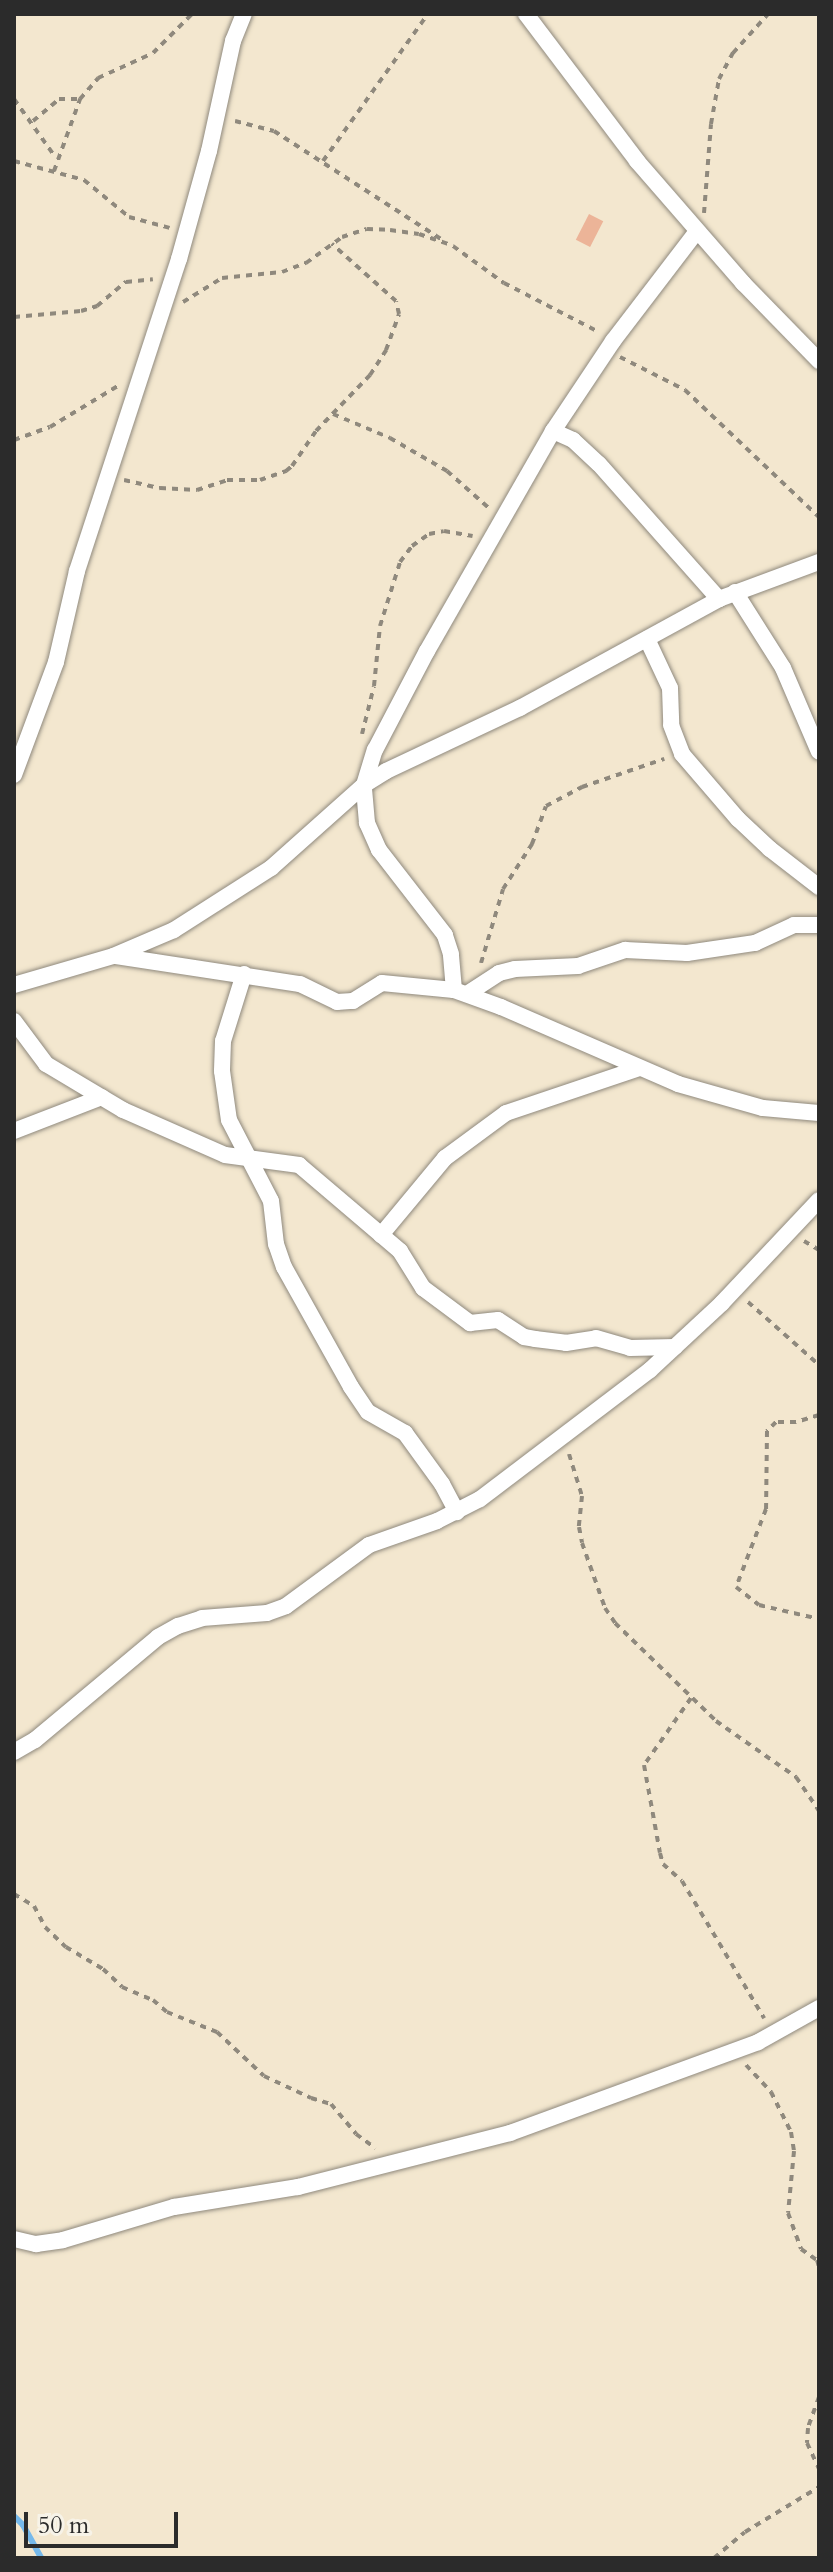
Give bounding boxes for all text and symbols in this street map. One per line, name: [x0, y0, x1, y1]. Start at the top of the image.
scale bar: [28, 2496, 182, 2546]
text: 50 m: [38, 2509, 89, 2542]

